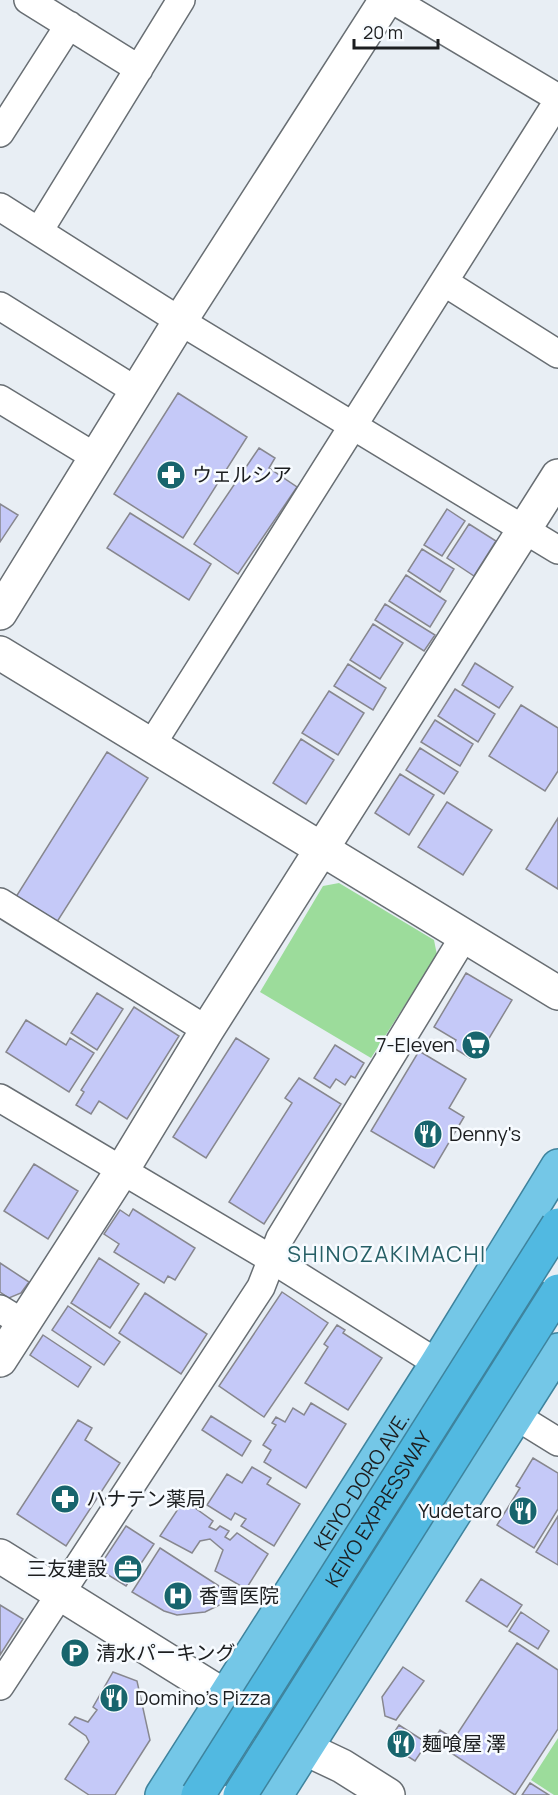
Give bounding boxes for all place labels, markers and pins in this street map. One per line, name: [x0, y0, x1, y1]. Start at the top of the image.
pharmacy icon: ウェルシア: [155, 459, 187, 491]
place label: ウェルシア: [192, 461, 292, 488]
supermarket icon: 7-Eleven: [460, 1029, 492, 1061]
place label: 7-Eleven: [376, 1031, 455, 1058]
restaurant icon: Denny's: [412, 1118, 444, 1150]
place label: Denny's: [449, 1120, 521, 1147]
pharmacy icon: ハナテン薬局: [49, 1483, 81, 1515]
place label: ハナテン薬局: [86, 1485, 206, 1512]
restaurant icon: Yudetaro: [507, 1495, 539, 1527]
place label: Yudetaro: [418, 1497, 502, 1524]
office icon: 三友建設: [112, 1553, 144, 1585]
place label: 三友建設: [27, 1555, 107, 1582]
hospital icon: 香雪医院: [162, 1580, 194, 1612]
place label: 香雪医院: [199, 1582, 279, 1609]
parking icon: 清水パーキング: [59, 1637, 91, 1669]
place label: 清水パーキング: [96, 1639, 235, 1666]
restaurant icon: Domino's Pizza: [98, 1682, 130, 1714]
place label: Domino's Pizza: [135, 1684, 271, 1711]
restaurant icon: 麺喰屋 澤: [385, 1728, 417, 1760]
place label: 麺喰屋 澤: [422, 1730, 506, 1757]

